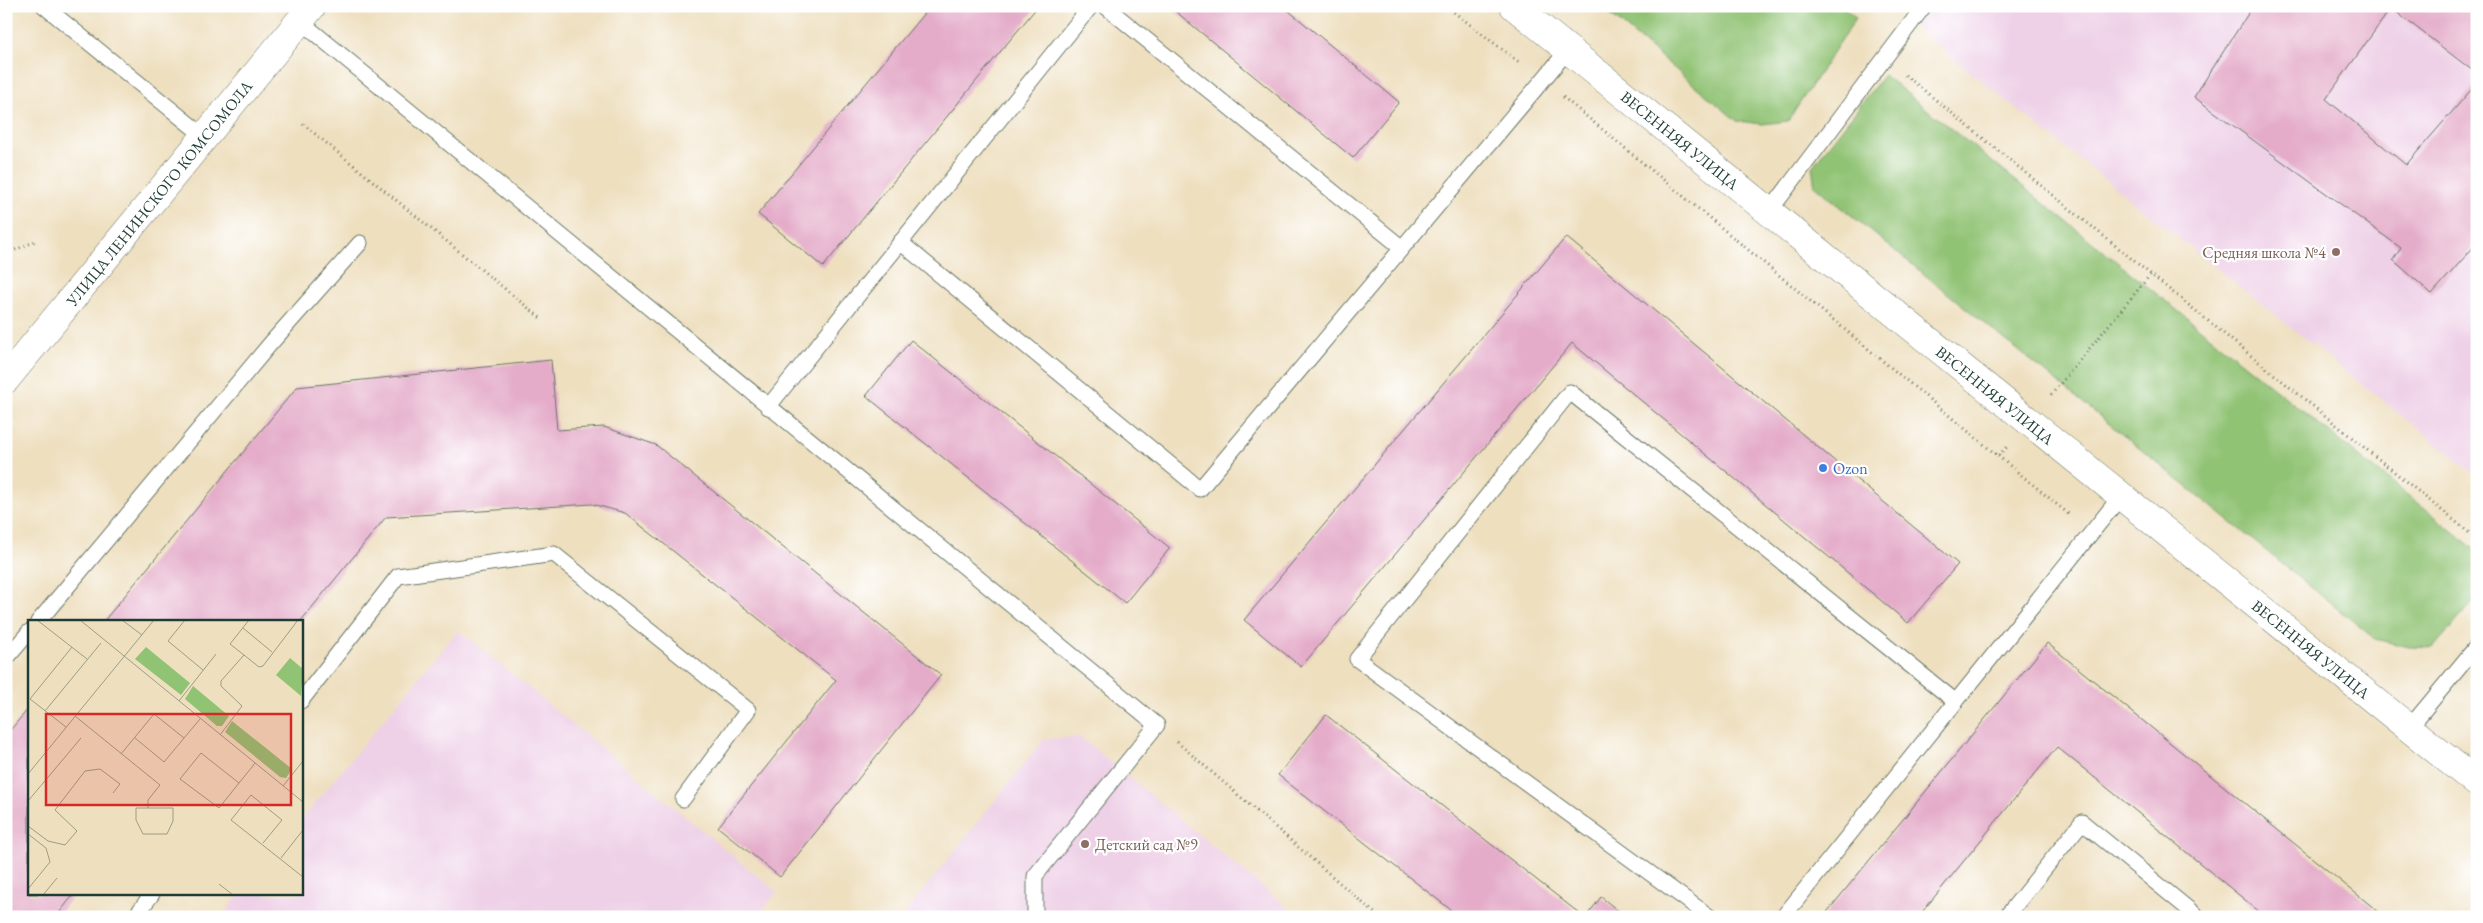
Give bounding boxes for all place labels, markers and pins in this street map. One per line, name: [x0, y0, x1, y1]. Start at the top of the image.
place label: Средняя школа №4: [2202, 242, 2326, 263]
marker: Средняя школа №4: [2330, 246, 2342, 258]
place label: Ozon: [1833, 458, 1868, 479]
marker: Ozon: [1817, 462, 1829, 474]
place label: Детский сад №9: [1095, 834, 1198, 855]
marker: Детский сад №9: [1079, 838, 1091, 850]

